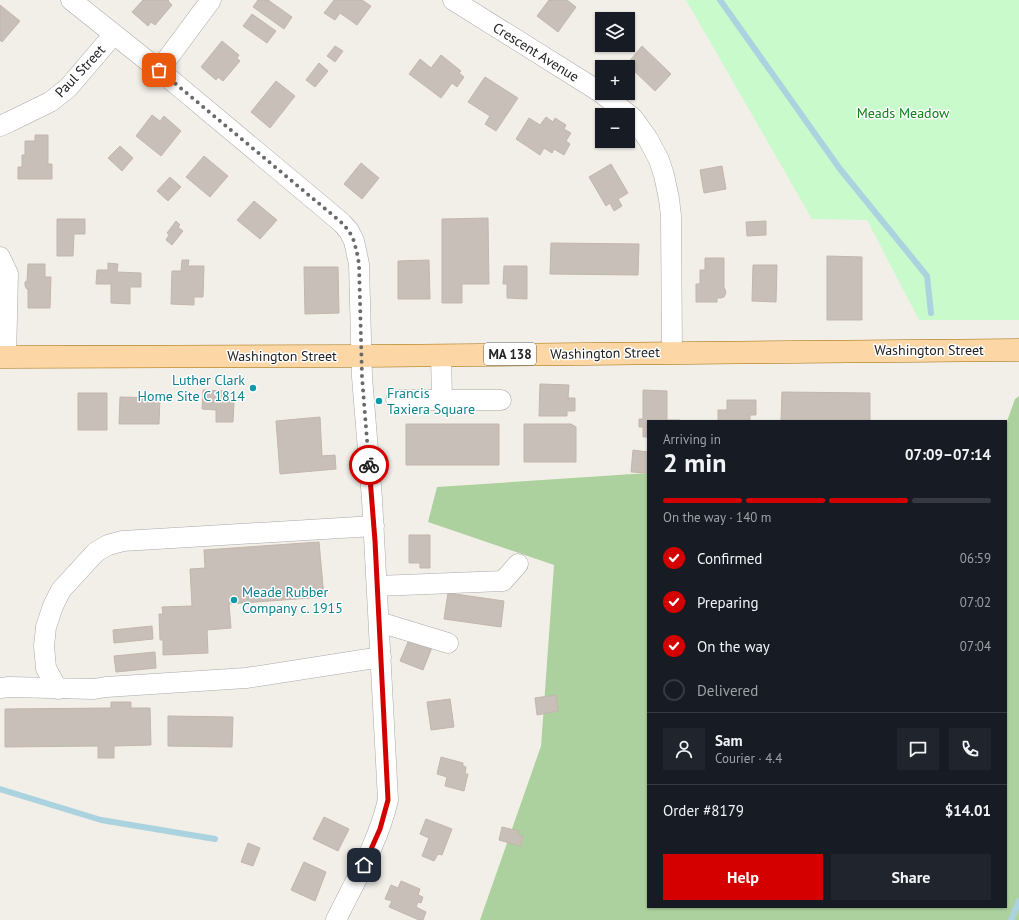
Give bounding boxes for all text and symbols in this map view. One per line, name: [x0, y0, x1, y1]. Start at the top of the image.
map controls: [595, 12, 635, 148]
button: layers: [595, 12, 635, 52]
street label: Crescent Avenue: [490, 18, 582, 86]
street label: Paul Street: [51, 41, 109, 101]
pin: [142, 53, 176, 87]
icon: bag: [148, 59, 170, 81]
button: +: [595, 60, 635, 100]
park label: Meads Meadow: [857, 104, 950, 122]
button: −: [595, 108, 635, 148]
street label: Washington Street: [874, 341, 984, 359]
road number: MA 138: [484, 343, 536, 365]
street label: Washington Street: [550, 343, 660, 363]
street label: Washington Street: [227, 347, 337, 365]
place label: Luther Clark Home Site C 1814: [138, 371, 245, 405]
marker: Luther Clark Home Site C 1814: [248, 383, 258, 393]
place label: Francis Taxiera Square: [387, 384, 475, 418]
marker: Francis Taxiera Square: [374, 396, 384, 406]
text: Arriving in: [663, 431, 721, 448]
courier: [349, 445, 389, 485]
text: 07:09–07:14: [905, 445, 991, 464]
text: 2 min: [663, 446, 726, 479]
icon: bike: [358, 454, 380, 476]
text: On the way · 140 m: [663, 509, 771, 526]
icon: check: [663, 547, 685, 569]
text: Confirmed: [697, 549, 762, 568]
text: 06:59: [960, 550, 991, 567]
place label: Meade Rubber Company c. 1915: [242, 583, 343, 617]
icon: check: [663, 591, 685, 613]
text: Preparing: [697, 593, 759, 612]
text: 07:02: [960, 594, 991, 611]
marker: Meade Rubber Company c. 1915: [229, 595, 239, 605]
icon: check: [663, 635, 685, 657]
text: On the way: [697, 637, 770, 656]
text: 07:04: [960, 638, 991, 655]
text: Delivered: [697, 681, 758, 700]
button: person: [663, 728, 705, 770]
button: chat: [897, 728, 939, 770]
button: phone: [949, 728, 991, 770]
text: Sam: [715, 731, 742, 750]
text: Courier · 4.4: [715, 750, 782, 767]
text: Order #8179: [663, 801, 744, 820]
text: $14.01: [945, 801, 991, 820]
pin: [347, 848, 381, 882]
icon: home: [353, 854, 375, 876]
button: Help: [663, 854, 823, 900]
button: Share: [831, 854, 991, 900]

